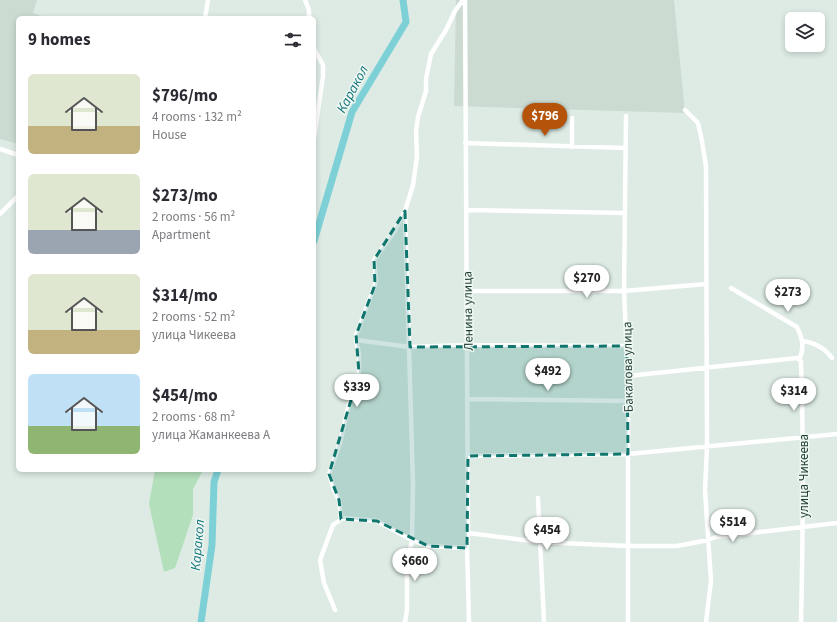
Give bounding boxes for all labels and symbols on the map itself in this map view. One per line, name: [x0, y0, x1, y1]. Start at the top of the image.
water label: Каракол: [332, 62, 374, 117]
pin: $796: [521, 103, 569, 137]
pin: $270: [563, 265, 611, 299]
street label: Ленина улица: [458, 271, 478, 351]
pin: $273: [764, 279, 812, 313]
street label: Бакалова улица: [618, 321, 638, 412]
pin: $492: [524, 358, 572, 392]
pin: $339: [333, 374, 381, 408]
pin: $314: [770, 378, 818, 412]
street label: улица Чикеева: [795, 434, 813, 518]
pin: $514: [709, 509, 757, 543]
pin: $454: [523, 517, 571, 551]
water label: Каракол: [186, 519, 210, 572]
pin: $660: [391, 548, 439, 582]

